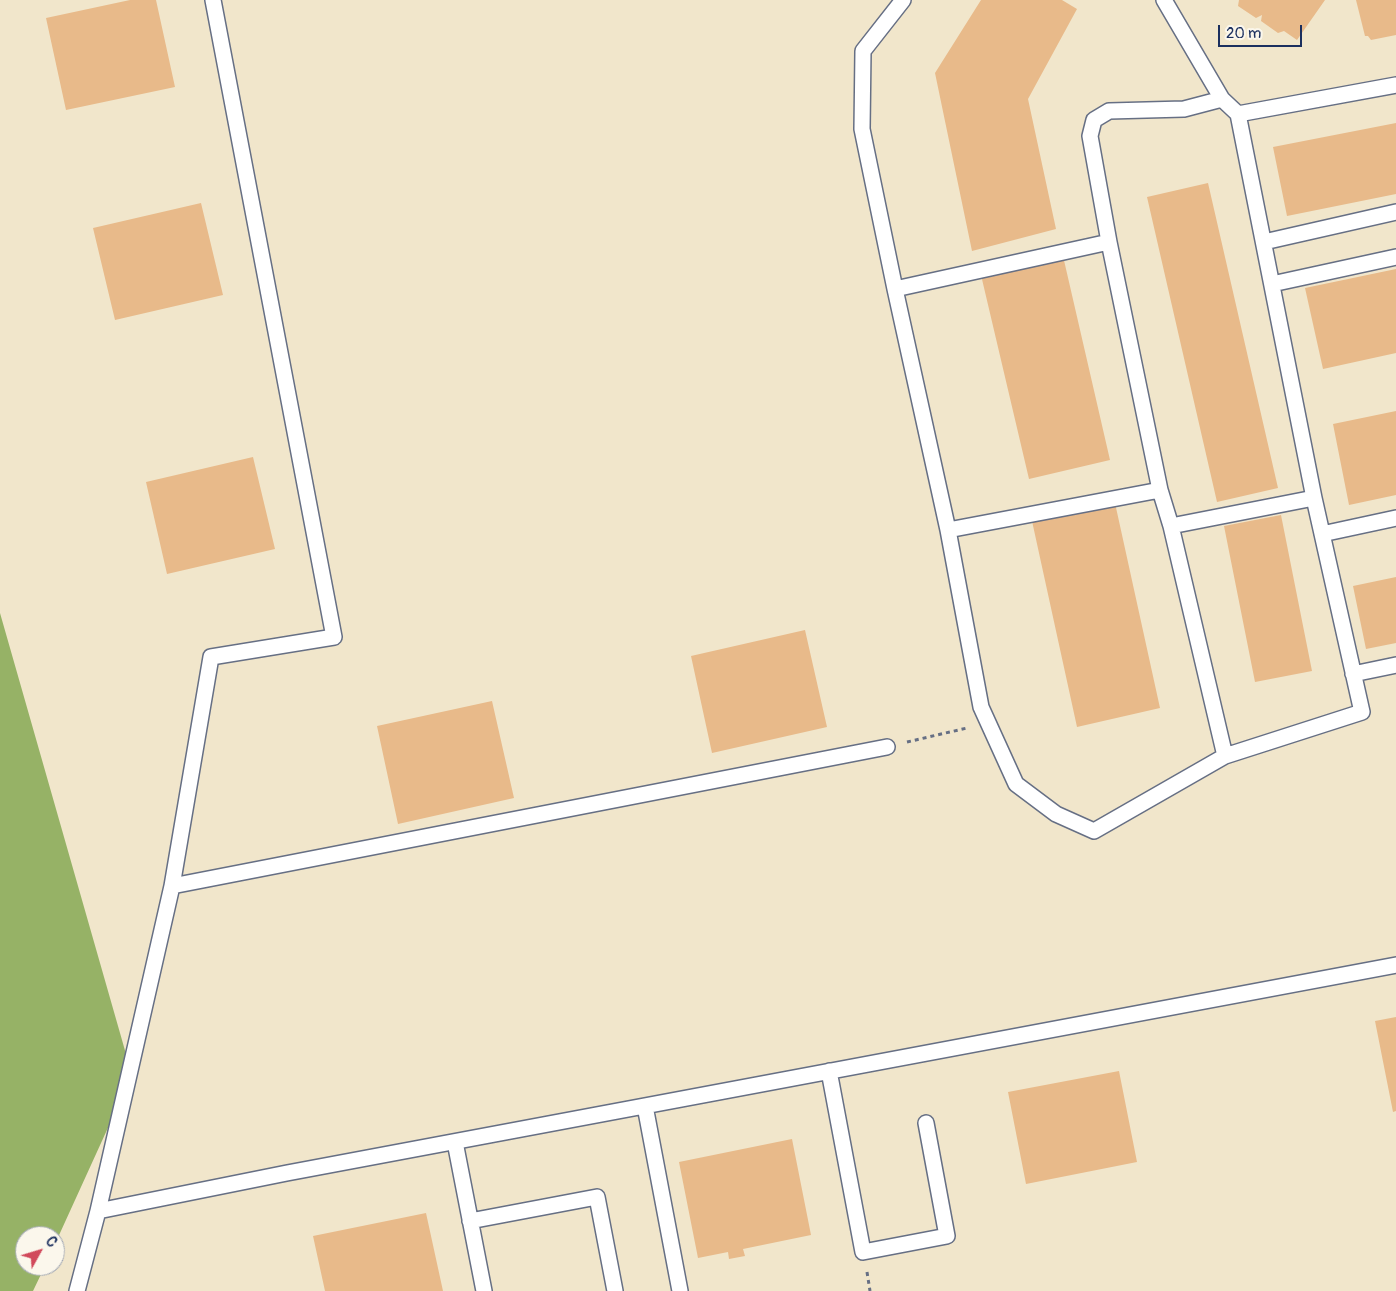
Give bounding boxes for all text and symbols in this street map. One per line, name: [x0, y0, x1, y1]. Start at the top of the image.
scale bar: [1221, 15, 1305, 47]
text: 20 m: [1226, 24, 1261, 43]
north arrow: [15, 1226, 65, 1276]
text: С: [42, 1233, 61, 1251]

